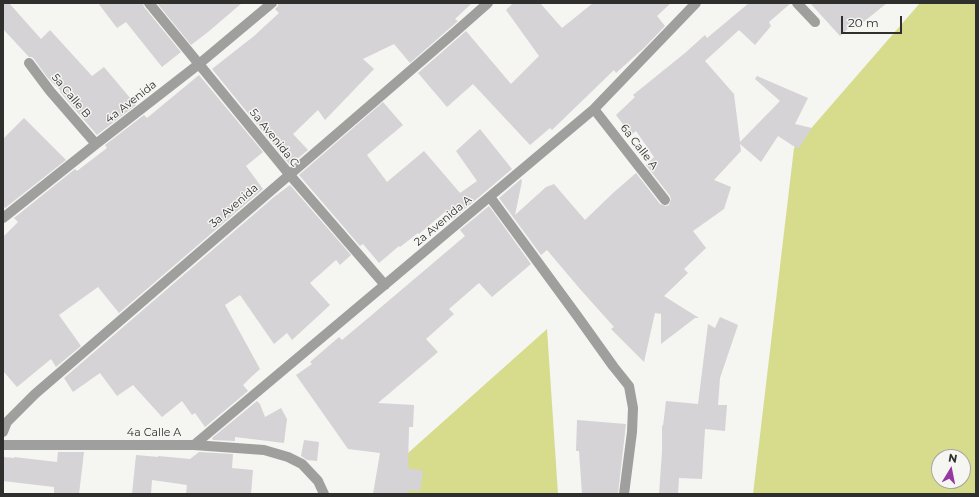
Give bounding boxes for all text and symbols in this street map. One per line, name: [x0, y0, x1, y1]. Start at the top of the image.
scale bar: [843, 8, 904, 34]
text: 20 m: [848, 15, 879, 30]
street label: 5a Calle B: [49, 71, 93, 121]
street label: 4a Avenida: [103, 78, 159, 126]
street label: 5a Avenida C: [247, 106, 301, 170]
street label: 6a Calle A: [617, 122, 661, 172]
street label: 3a Avenida: [207, 181, 261, 231]
street label: 2a Avenida A: [412, 193, 474, 249]
street label: 4a Calle A: [127, 426, 181, 440]
north arrow: [931, 449, 971, 489]
text: N: [947, 451, 958, 466]

